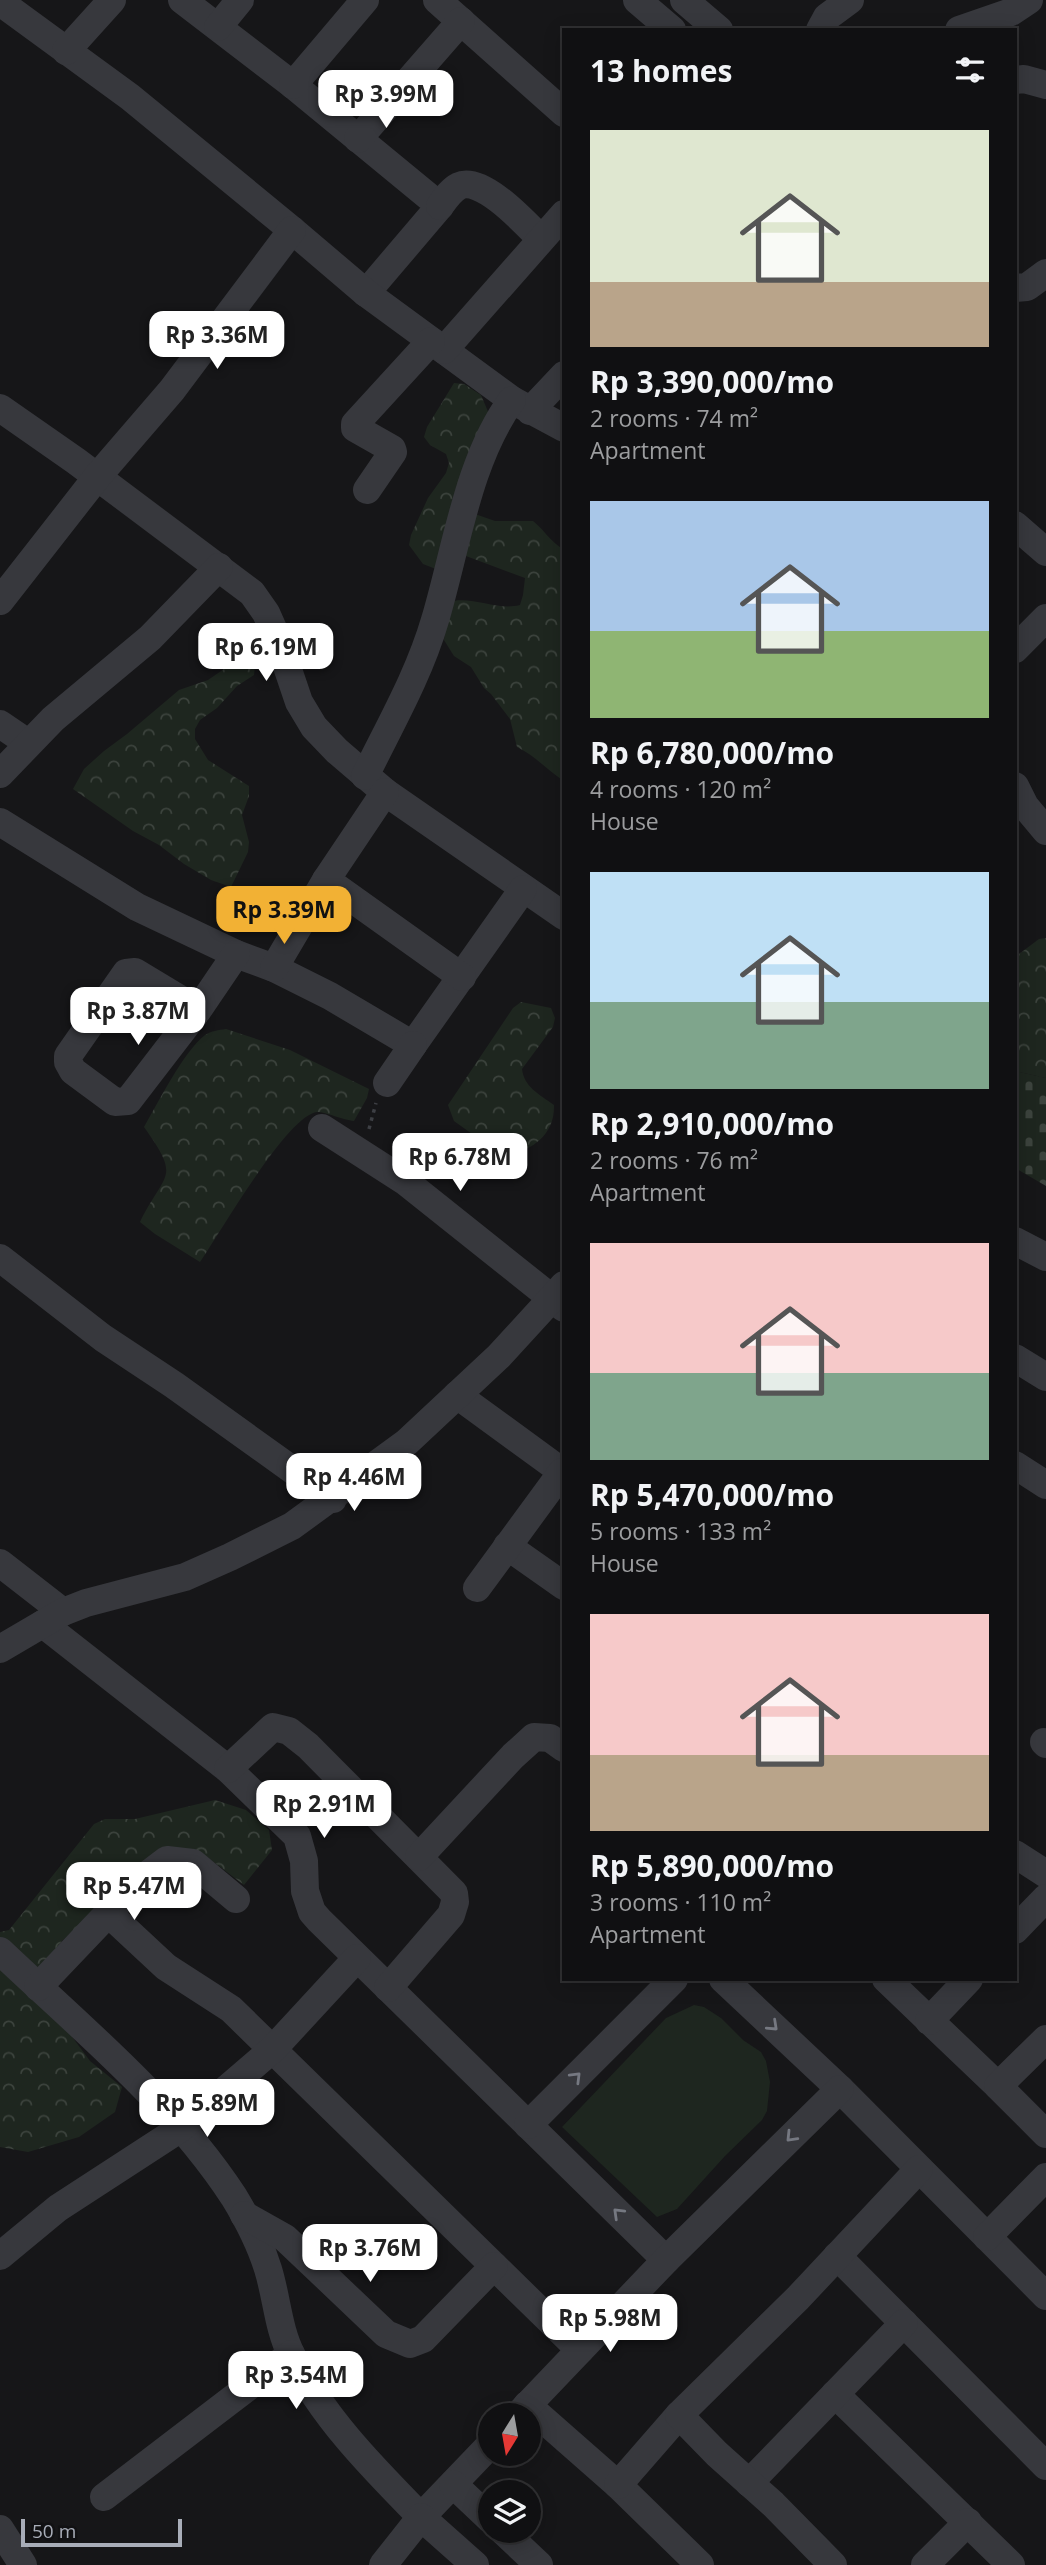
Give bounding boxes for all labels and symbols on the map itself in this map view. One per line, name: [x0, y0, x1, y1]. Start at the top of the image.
pin: Rp 3.99M: [314, 71, 458, 130]
pin: Rp 3.36M: [145, 312, 289, 371]
pin: Rp 6.19M: [194, 624, 338, 683]
pin: Rp 3.39M: [212, 886, 356, 946]
pin: Rp 3.87M: [66, 988, 210, 1047]
pin: Rp 6.78M: [388, 1134, 532, 1193]
pin: Rp 4.46M: [282, 1454, 426, 1513]
pin: Rp 2.91M: [252, 1780, 396, 1840]
pin: Rp 5.47M: [62, 1862, 206, 1922]
one-way arrow: [765, 2018, 778, 2031]
one-way arrow: [568, 2072, 581, 2085]
pin: Rp 5.89M: [135, 2080, 279, 2139]
one-way arrow: [787, 2129, 799, 2141]
one-way arrow: [613, 2208, 626, 2221]
pin: Rp 3.76M: [298, 2224, 442, 2284]
pin: Rp 5.98M: [538, 2294, 682, 2354]
pin: Rp 3.54M: [224, 2352, 368, 2411]
north arrow: [478, 2403, 541, 2466]
scale bar: [21, 2516, 182, 2548]

